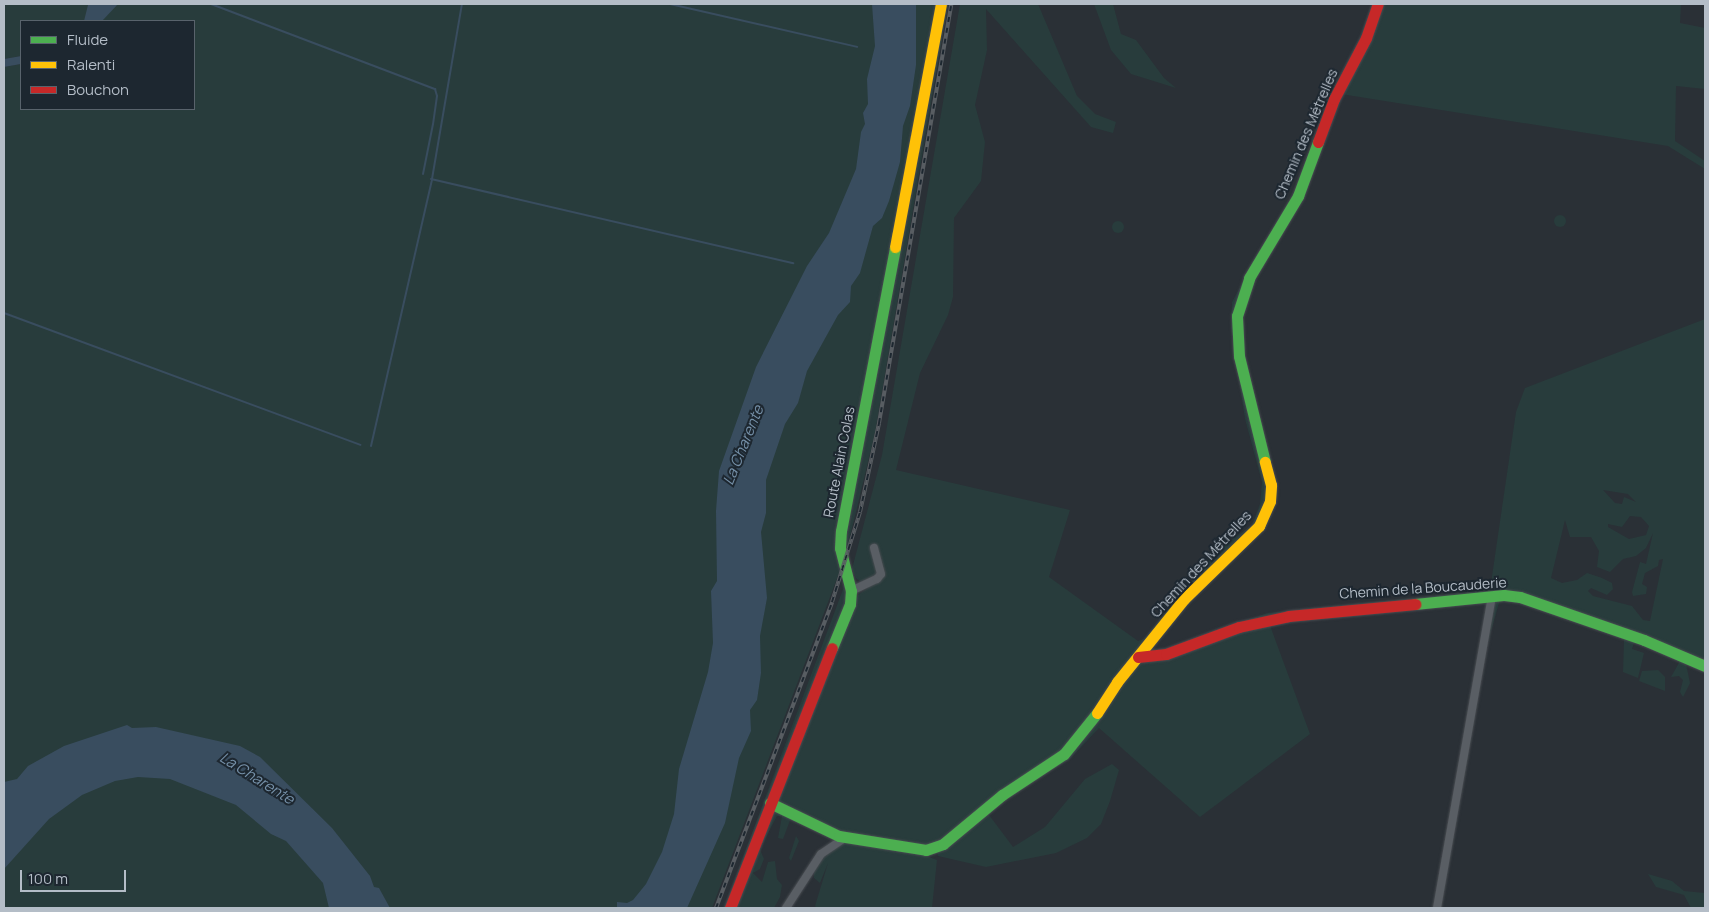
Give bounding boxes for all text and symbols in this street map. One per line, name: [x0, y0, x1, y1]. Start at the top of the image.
legend: [20, 20, 195, 110]
text: Fluide: [67, 29, 108, 50]
text: Ralenti: [67, 54, 115, 75]
street label: Chemin des Métrelles: [1271, 66, 1341, 202]
text: Bouchon: [67, 79, 129, 100]
water label: La Charente: [719, 403, 767, 487]
street label: Route Alain Colas: [820, 405, 858, 519]
street label: Chemin des Métrelles: [1147, 507, 1255, 621]
street label: Chemin de la Boucauderie: [1339, 574, 1507, 602]
water label: La Charente: [217, 748, 297, 808]
scale bar: [22, 860, 129, 892]
text: 100 m: [28, 868, 68, 889]

